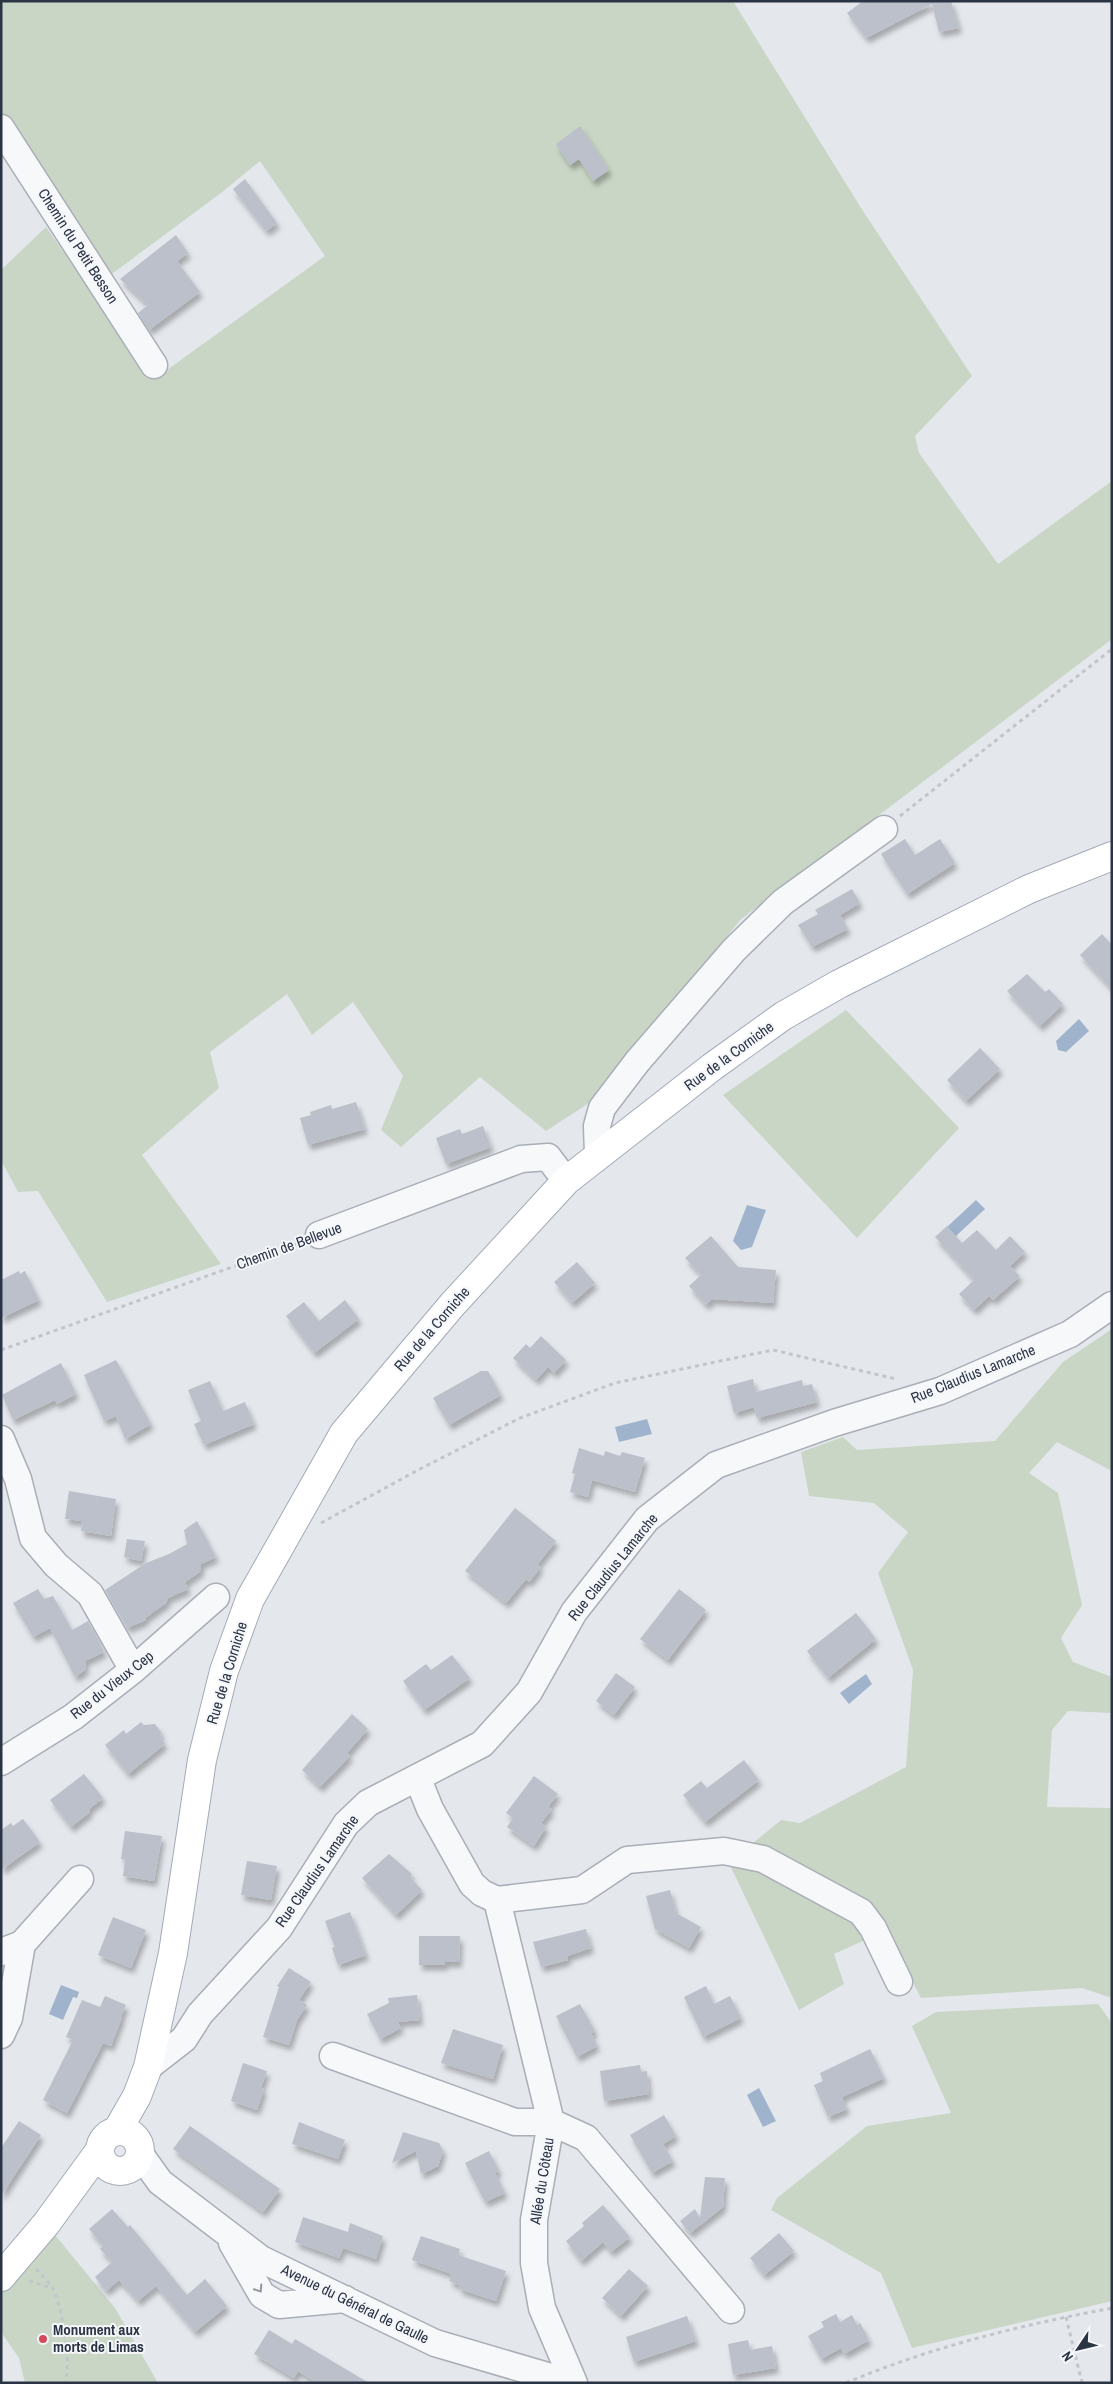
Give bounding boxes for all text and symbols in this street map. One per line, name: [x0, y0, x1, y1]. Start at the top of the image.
street label: Chemin du Petit Besson: [33, 184, 124, 307]
street label: Rue de la Corniche: [680, 1016, 778, 1095]
street label: Chemin de Bellevue: [233, 1217, 345, 1274]
street label: Rue de la Corniche: [389, 1282, 474, 1376]
street label: Rue Claudius Lamarche: [907, 1339, 1038, 1408]
street label: Rue Claudius Lamarche: [563, 1508, 663, 1625]
street label: Rue de la Corniche: [201, 1619, 252, 1727]
street label: Rue du Vieux Cep: [66, 1645, 158, 1724]
street label: Rue Claudius Lamarche: [270, 1810, 363, 1931]
street label: Allée du Côteau: [524, 2136, 559, 2227]
street label: Avenue du Général de Gaulle: [277, 2258, 433, 2349]
one-way arrow: [253, 2283, 262, 2292]
place label: Monument aux morts de Limas: [53, 2319, 144, 2357]
north arrow: [1053, 2324, 1103, 2374]
marker: Monument aux morts de Limas: [37, 2333, 49, 2345]
text: N: [1058, 2348, 1077, 2365]

